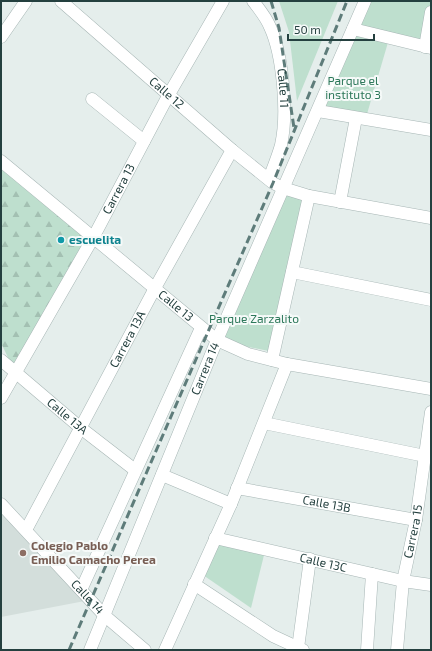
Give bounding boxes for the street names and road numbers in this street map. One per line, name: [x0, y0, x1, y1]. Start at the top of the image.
street label: Calle 11: [275, 68, 292, 108]
street label: Calle 12: [147, 73, 188, 111]
street label: Carrera 13: [99, 161, 137, 216]
street label: Calle 13: [156, 287, 197, 324]
street label: Carrera 13A: [106, 308, 148, 370]
street label: Carrera 14: [187, 340, 221, 397]
street label: Calle 13A: [45, 395, 91, 437]
street label: Calle 13B: [302, 492, 352, 514]
street label: Carrera 15: [400, 503, 424, 559]
street label: Calle 13C: [298, 550, 349, 574]
street label: Calle 14: [69, 576, 108, 617]

